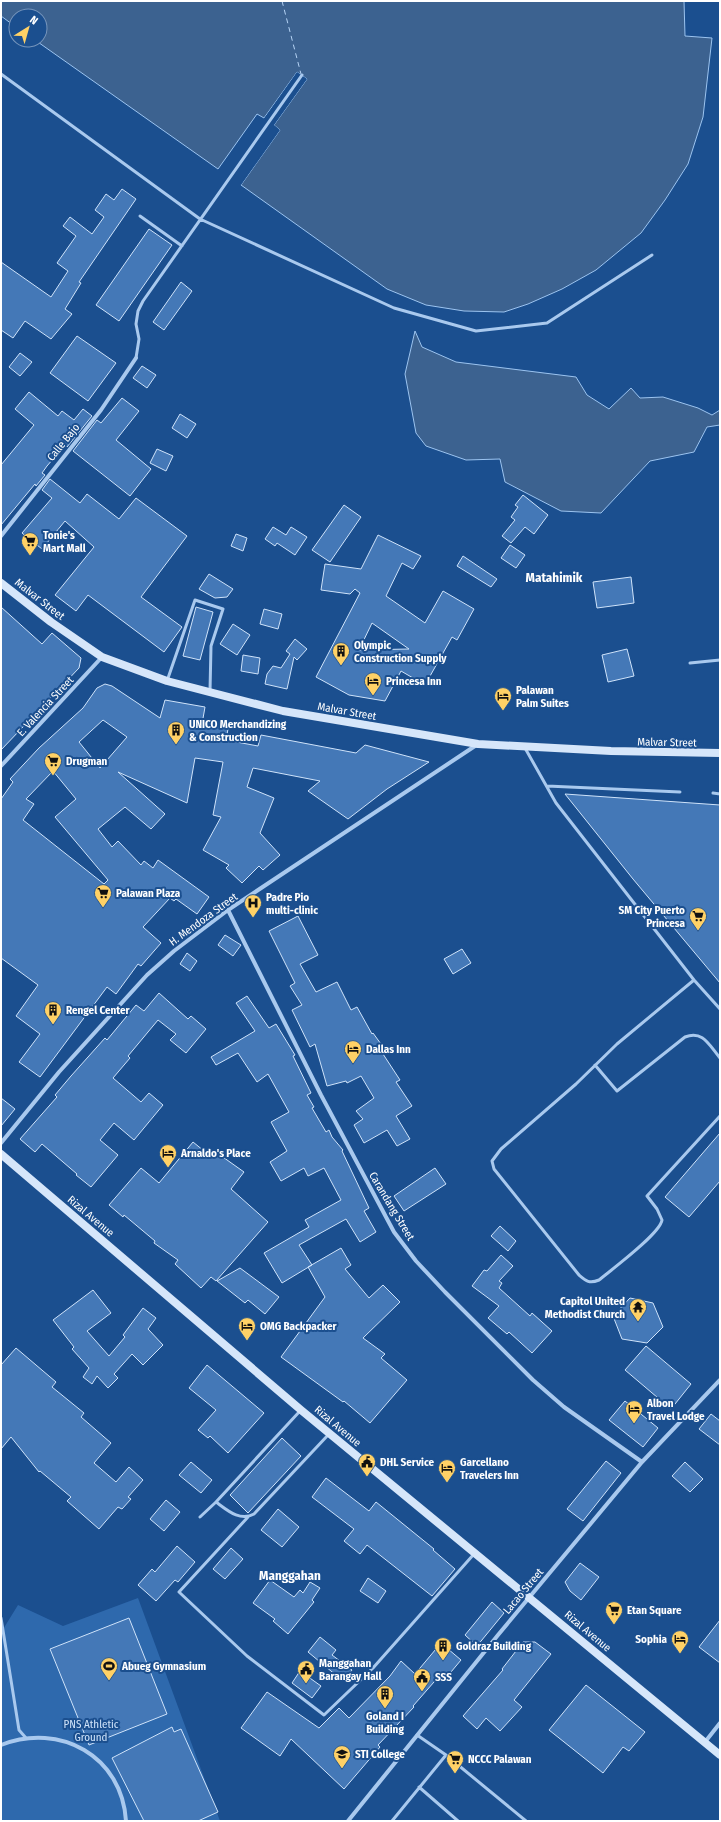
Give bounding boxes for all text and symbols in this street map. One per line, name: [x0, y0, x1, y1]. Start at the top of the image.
north arrow: [8, 8, 48, 48]
text: N: [27, 13, 40, 28]
street label: Calle Bajo: [44, 421, 83, 464]
place label: Tonie's Mart Mall: [43, 529, 87, 555]
supermarket icon: Tonie's Mart Mall: [20, 531, 40, 556]
district label: Matahimik: [526, 570, 583, 585]
street label: Malvar Street: [12, 576, 67, 623]
place label: Olympic Construction Supply: [354, 639, 447, 665]
building icon: Olympic Construction Supply: [331, 641, 351, 666]
hotel icon: Princesa Inn: [363, 671, 383, 696]
street label: E. Valencia Street: [14, 673, 77, 739]
place label: Princesa Inn: [386, 675, 442, 688]
place label: Palawan Palm Suites: [516, 684, 569, 710]
hotel icon: Palawan Palm Suites: [493, 686, 513, 711]
street label: Malvar Street: [316, 700, 378, 723]
place label: UNICO Merchandizing & Construction: [189, 718, 287, 744]
building icon: UNICO Merchandizing & Construction: [166, 720, 186, 745]
street label: Malvar Street: [637, 735, 697, 750]
supermarket icon: Drugman: [43, 751, 63, 776]
place label: Drugman: [66, 755, 108, 768]
supermarket icon: Palawan Plaza: [93, 883, 113, 908]
place label: Palawan Plaza: [116, 887, 181, 900]
street label: H. Mendoza Street: [167, 890, 240, 949]
place label: Padre Pio multi-clinic: [266, 891, 318, 917]
hospital icon: Padre Pio multi-clinic: [243, 893, 263, 918]
place label: SM City Puerto Princesa: [619, 904, 686, 930]
supermarket icon: SM City Puerto Princesa: [688, 906, 708, 931]
building icon: Rengel Center: [43, 1000, 63, 1025]
place label: Rengel Center: [66, 1004, 131, 1017]
hotel icon: Dallas Inn: [343, 1039, 363, 1064]
place label: Dallas Inn: [366, 1043, 411, 1056]
hotel icon: Arnaldo's Place: [158, 1143, 178, 1168]
place label: Arnaldo's Place: [180, 1147, 251, 1160]
street label: Carandang Street: [366, 1170, 417, 1243]
street label: Rizal Avenue: [65, 1193, 117, 1240]
place label: Capitol United Methodist Church: [545, 1295, 625, 1321]
temple icon: Capitol United Methodist Church: [628, 1297, 648, 1322]
hotel icon: OMG Backpacker: [237, 1316, 257, 1341]
place label: OMG Backpacker: [260, 1320, 338, 1333]
place label: Albon Travel Lodge: [646, 1397, 705, 1423]
hotel icon: Albon Travel Lodge: [624, 1399, 644, 1424]
street label: Rizal Avenue: [312, 1403, 364, 1450]
public building icon: DHL Service: [357, 1452, 377, 1477]
place label: DHL Service: [380, 1456, 434, 1469]
place label: Garcellano Travelers Inn: [460, 1456, 519, 1482]
hotel icon: Garcellano Travelers Inn: [437, 1458, 457, 1483]
street label: Lacao Street: [501, 1566, 546, 1617]
district label: Manggahan: [259, 1568, 321, 1583]
supermarket icon: Etan Square: [604, 1600, 624, 1625]
place label: Etan Square: [627, 1604, 682, 1617]
street label: Rizal Avenue: [562, 1608, 614, 1655]
hotel icon: Sophia: [670, 1629, 690, 1654]
place label: Sophia: [635, 1633, 668, 1646]
building icon: Goldraz Building: [433, 1636, 453, 1661]
place label: Goldraz Building: [456, 1640, 532, 1653]
sports icon: Abueg Gymnasium: [99, 1656, 119, 1681]
place label: Manggahan Barangay Hall: [319, 1657, 383, 1683]
public building icon: Manggahan Barangay Hall: [296, 1659, 316, 1684]
place label: Abueg Gymnasium: [121, 1660, 206, 1673]
public building icon: SSS: [412, 1667, 432, 1692]
place label: SSS: [435, 1671, 452, 1684]
building icon: Goland I Building: [375, 1684, 395, 1709]
place label: Goland I Building: [366, 1710, 404, 1736]
park label: PNS Athletic Ground: [63, 1718, 119, 1744]
school or university icon: STI College: [332, 1744, 352, 1769]
place label: STI College: [355, 1748, 405, 1761]
supermarket icon: NCCC Palawan: [445, 1749, 465, 1774]
place label: NCCC Palawan: [468, 1753, 532, 1766]

